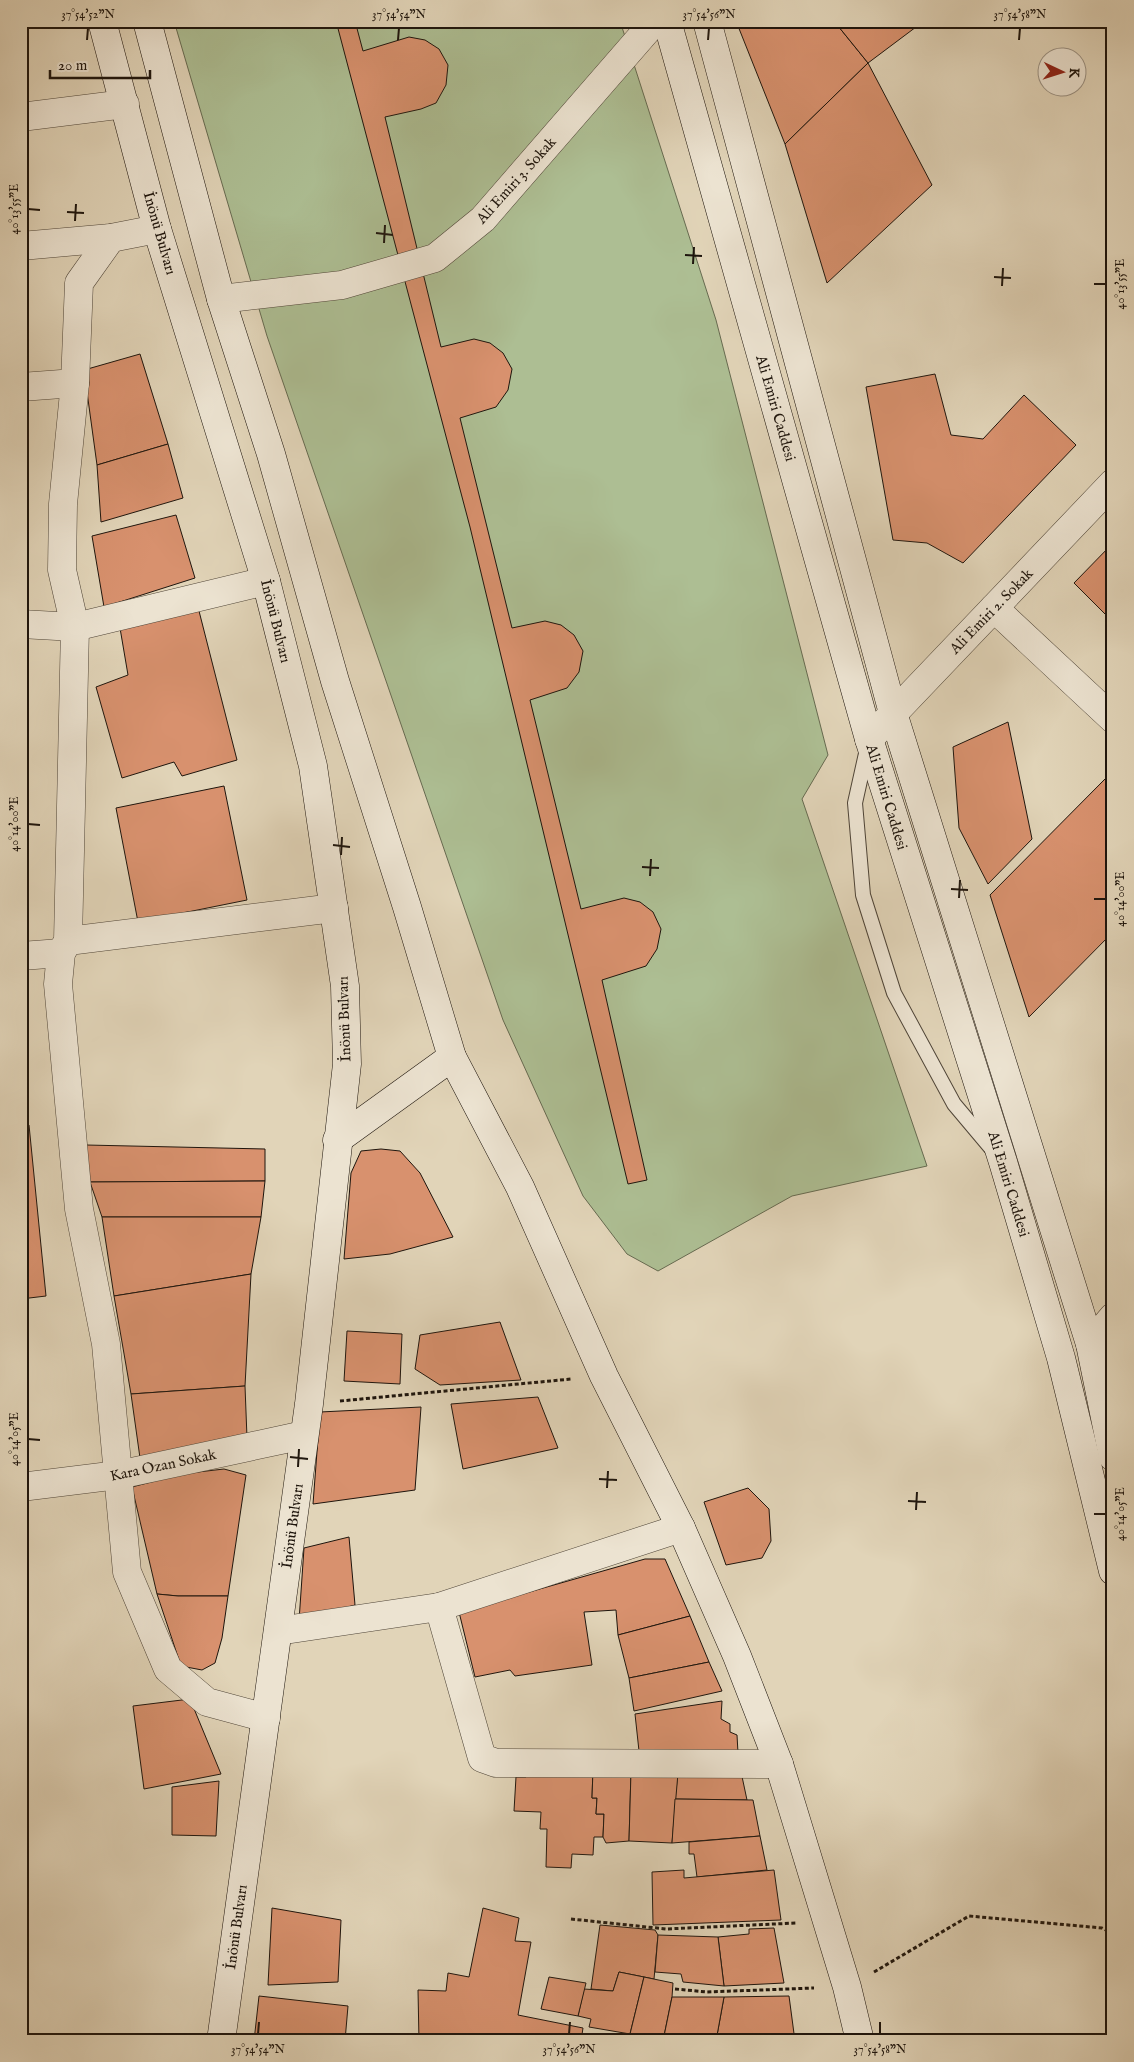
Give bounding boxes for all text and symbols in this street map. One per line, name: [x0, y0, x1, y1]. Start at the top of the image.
text: 37°54'52"N: [61, 7, 115, 22]
text: 37°54'54"N: [372, 7, 427, 22]
text: 37°54'56"N: [682, 7, 736, 22]
text: 37°54'58"N: [994, 7, 1047, 22]
scale bar: [50, 48, 150, 80]
north arrow: [1036, 48, 1086, 98]
text: 20 m: [58, 56, 88, 75]
text: K: [1065, 67, 1083, 79]
street label: Ali Emiri 3. Sokak: [472, 132, 561, 229]
text: 40°13'55"E: [7, 184, 22, 234]
street label: İnönü Bulvarı: [139, 189, 180, 277]
text: 40°13'55"E: [1113, 259, 1128, 309]
street label: Ali Emiri Caddesi: [751, 352, 800, 463]
street label: Ali Emiri 2. Sokak: [945, 564, 1038, 659]
street label: İnönü Bulvarı: [256, 577, 295, 665]
street label: Ali Emiri Caddesi: [861, 741, 912, 852]
text: 40°14'00"E: [7, 796, 22, 852]
text: 40°14'00"E: [1113, 871, 1128, 927]
street label: İnönü Bulvarı: [334, 976, 355, 1062]
street label: Ali Emiri Caddesi: [983, 1128, 1034, 1239]
text: 40°14'05"E: [7, 1412, 22, 1466]
street label: Kara Ozan Sokak: [108, 1445, 219, 1486]
street label: İnönü Bulvarı: [277, 1482, 308, 1570]
text: 40°14'05"E: [1113, 1487, 1128, 1541]
street label: İnönü Bulvarı: [221, 1883, 252, 1971]
text: 37°54'54"N: [231, 2042, 286, 2057]
text: 37°54'56"N: [542, 2042, 596, 2057]
text: 37°54'58"N: [854, 2042, 907, 2057]

